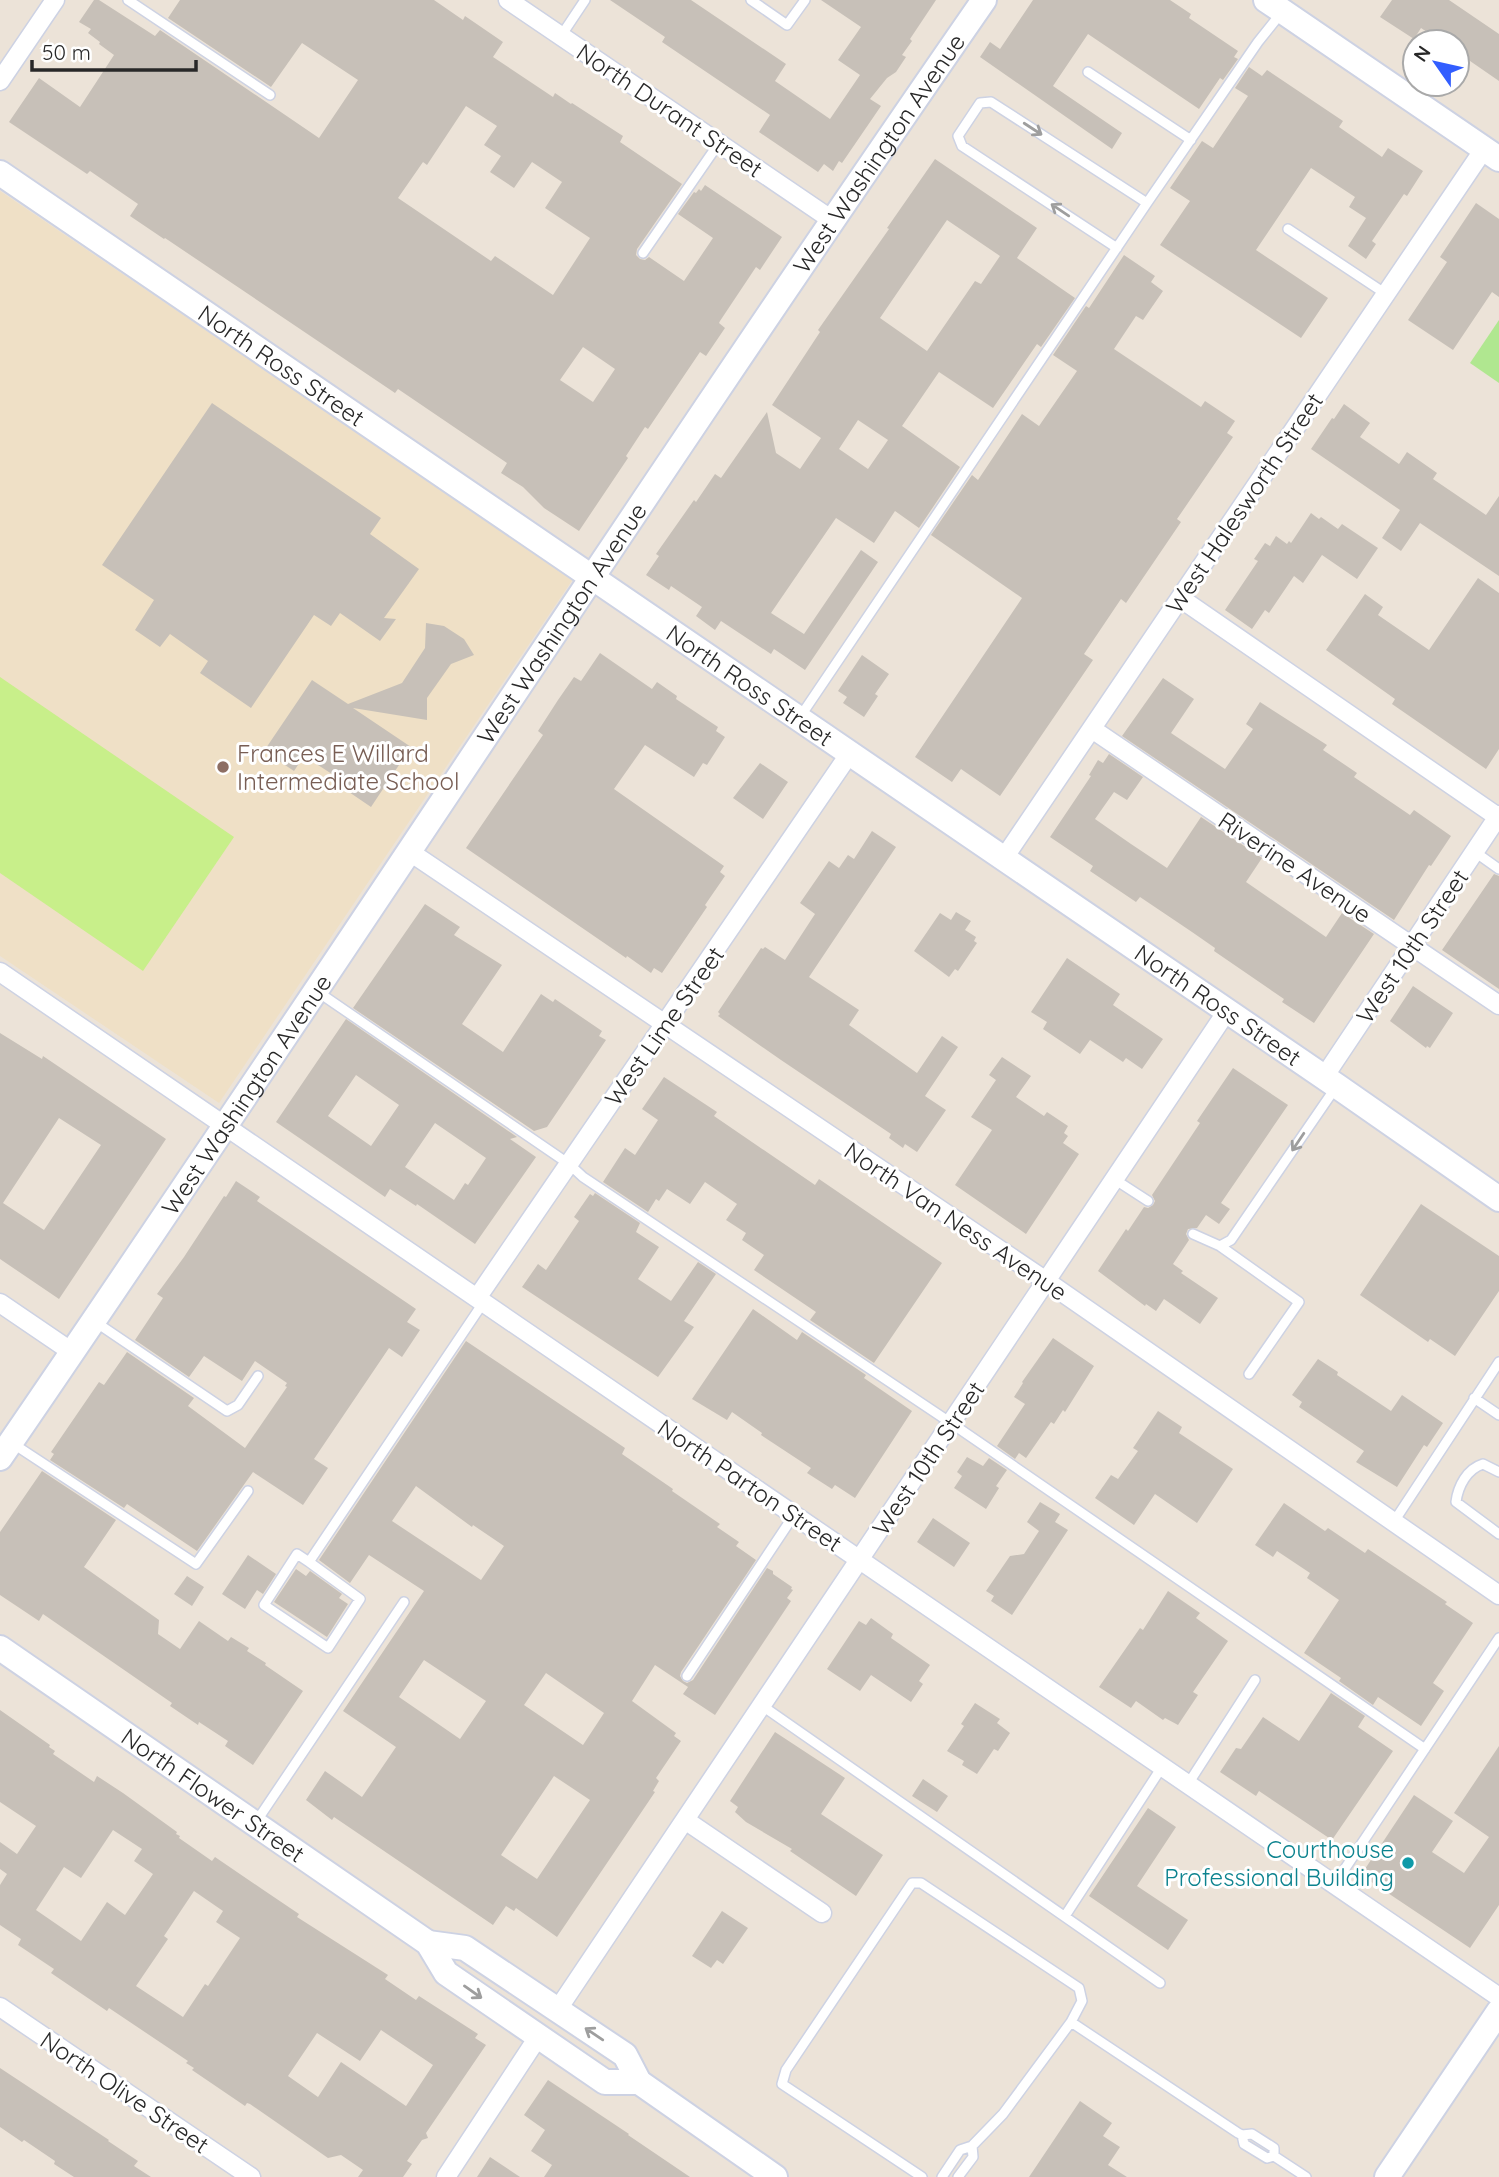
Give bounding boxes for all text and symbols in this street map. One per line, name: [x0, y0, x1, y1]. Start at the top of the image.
scale bar: [32, 28, 196, 72]
street label: West Washington Avenue: [786, 28, 971, 279]
north arrow: [1401, 28, 1471, 98]
street label: North Durant Street: [571, 37, 769, 183]
text: 50 m: [42, 39, 91, 65]
text: N: [1408, 41, 1436, 66]
one-way arrow: [1022, 123, 1042, 137]
one-way arrow: [1051, 203, 1070, 218]
street label: North Ross Street: [193, 298, 370, 433]
street label: West Halesworth Street: [1159, 387, 1329, 619]
street label: West Washington Avenue: [470, 497, 653, 750]
street label: North Ross Street: [661, 618, 839, 752]
place label: Frances E Willard Intermediate School: [237, 738, 460, 796]
marker: Frances E Willard Intermediate School: [215, 759, 231, 775]
street label: Riverine Avenue: [1213, 805, 1377, 929]
street label: West 10th Street: [1349, 863, 1475, 1029]
street label: North Ross Street: [1129, 937, 1307, 1072]
street label: West Lime Street: [598, 940, 730, 1112]
street label: West Washington Avenue: [155, 968, 338, 1221]
one-way arrow: [1291, 1132, 1305, 1151]
street label: North Van Ness Avenue: [839, 1135, 1073, 1307]
street label: West 10th Street: [865, 1375, 991, 1541]
street label: North Parton Street: [652, 1412, 848, 1558]
street label: North Flower Street: [116, 1721, 311, 1869]
place label: Courthouse Professional Building: [1164, 1834, 1394, 1892]
marker: Courthouse Professional Building: [1400, 1855, 1416, 1871]
one-way arrow: [463, 1985, 482, 1999]
street label: North Olive Street: [35, 2025, 215, 2159]
one-way arrow: [585, 2027, 604, 2041]

